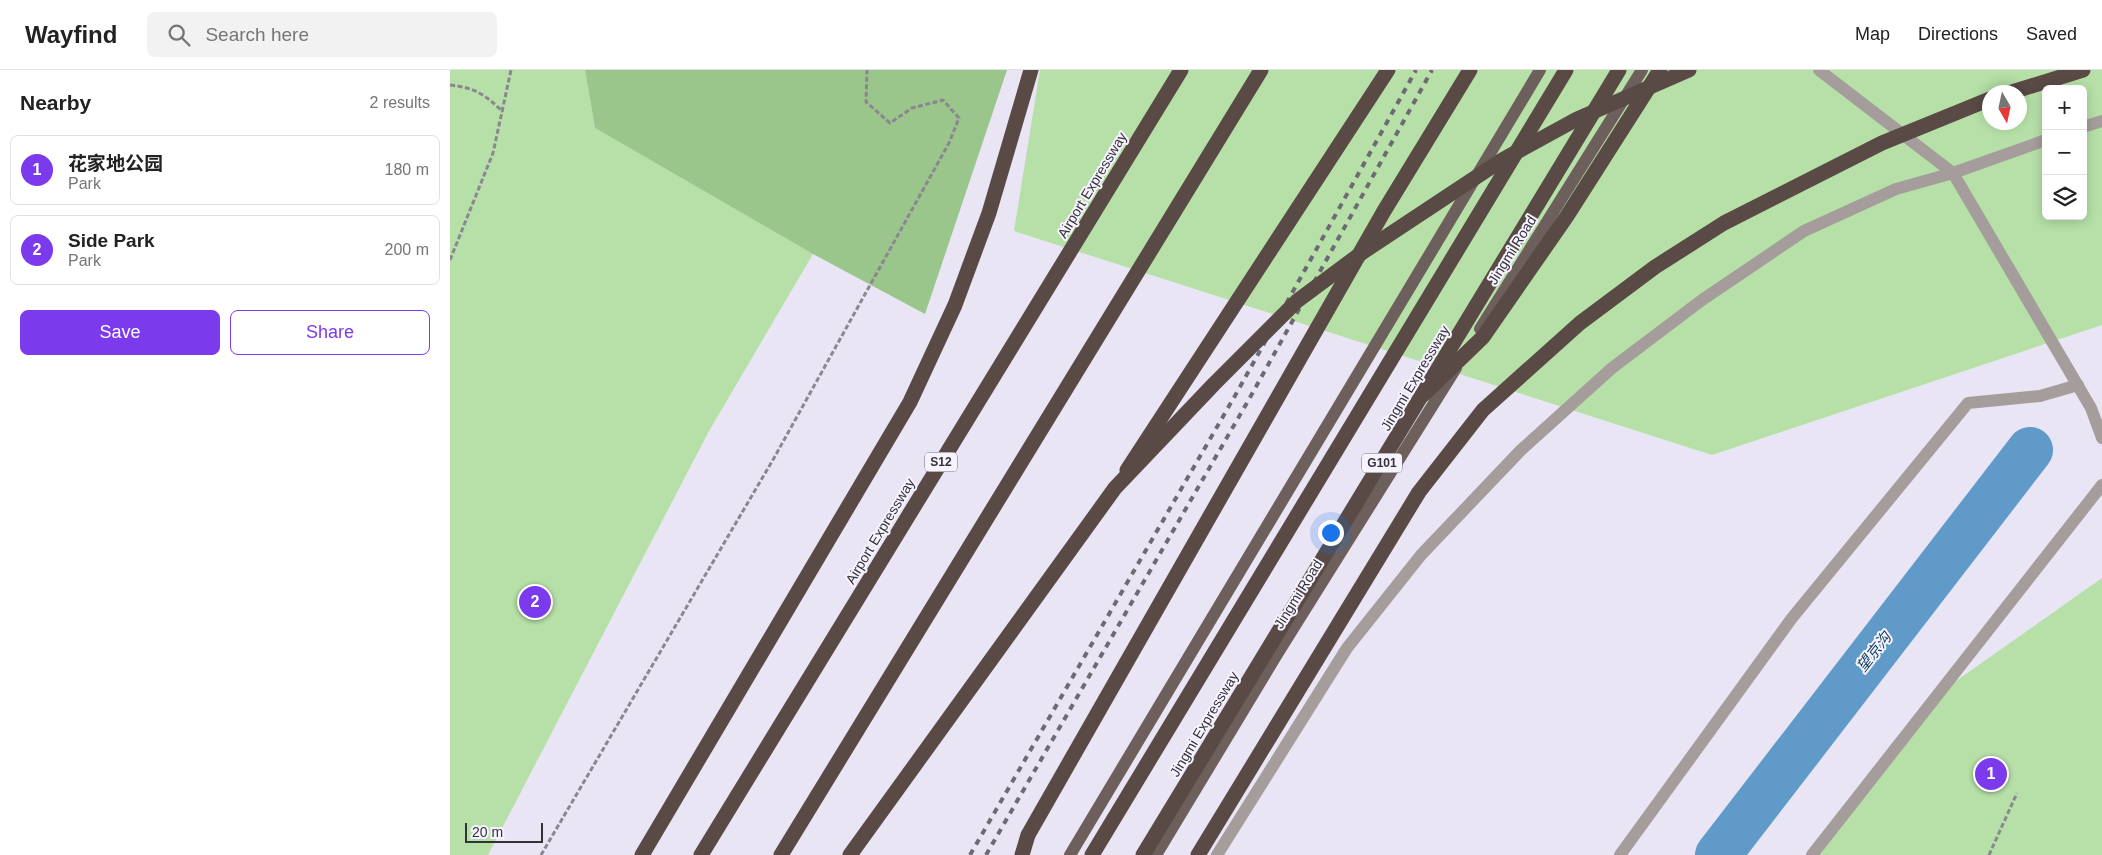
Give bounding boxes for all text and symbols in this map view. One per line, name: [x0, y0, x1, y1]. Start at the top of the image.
search box: [147, 12, 497, 57]
text: Wayfind: [25, 21, 117, 48]
icon: search: [165, 21, 193, 49]
text: Search here: [205, 24, 309, 45]
text: Map: [1855, 24, 1890, 44]
text: Directions: [1918, 24, 1998, 44]
text: Saved: [2026, 24, 2077, 44]
north arrow: [1982, 85, 2027, 130]
map controls: [2042, 85, 2087, 220]
button: +: [2042, 85, 2087, 130]
text: Nearby: [20, 91, 91, 114]
text: 2 results: [370, 94, 430, 111]
street label: Airport Expressway: [1054, 129, 1130, 241]
button: −: [2042, 130, 2087, 175]
text: 花家地公园: [68, 153, 163, 174]
text: 1: [33, 161, 41, 178]
text: 180 m: [385, 161, 429, 178]
text: Park: [68, 175, 101, 192]
button: layers: [2042, 175, 2087, 220]
street label: Jingmi Road: [1485, 213, 1539, 287]
text: Side Park: [68, 230, 155, 251]
text: 2: [33, 241, 41, 258]
text: 200 m: [385, 241, 429, 258]
text: Park: [68, 252, 101, 269]
button: Save: [20, 310, 220, 355]
button: Share: [230, 310, 430, 355]
street label: Jingmi Expressway: [1377, 323, 1453, 433]
road number: S12: [925, 452, 957, 472]
road number: G101: [1362, 453, 1402, 472]
street label: Airport Expressway: [842, 475, 918, 587]
your location: [1318, 520, 1344, 546]
street label: Jingmi Road: [1271, 557, 1325, 631]
pin: 2: [519, 583, 551, 621]
water label: 望京沟: [1853, 627, 1895, 675]
street label: Jingmi Expressway: [1166, 669, 1242, 779]
pin: 1: [1975, 755, 2007, 793]
scale bar: [465, 820, 542, 843]
text: 20 m: [472, 824, 503, 840]

